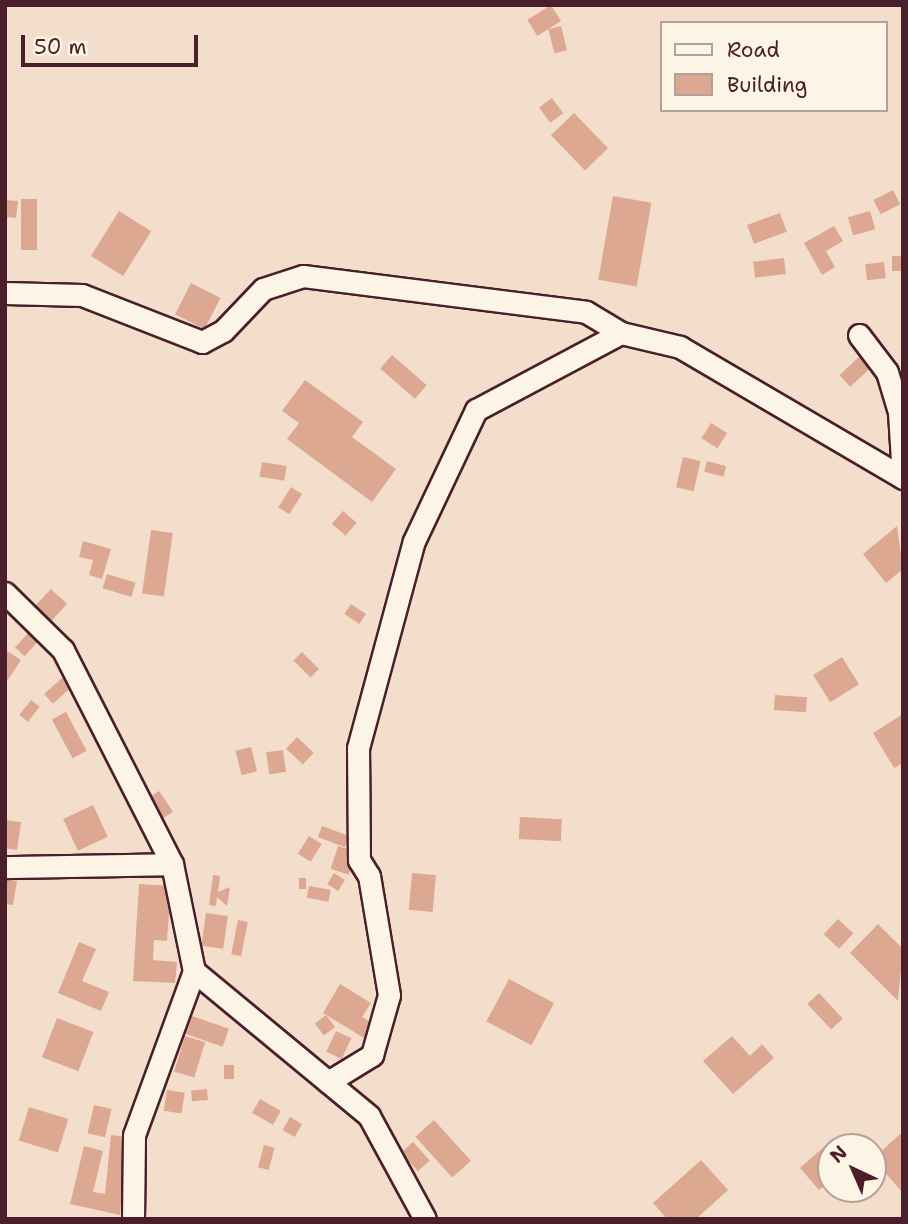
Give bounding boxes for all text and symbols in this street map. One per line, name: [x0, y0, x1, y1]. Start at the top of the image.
scale bar: [24, 21, 201, 65]
legend: [660, 21, 887, 112]
text: 50 m: [34, 33, 87, 61]
text: Road: [727, 36, 780, 64]
text: Building: [727, 71, 807, 99]
north arrow: [817, 1133, 887, 1203]
text: N: [824, 1140, 853, 1168]

